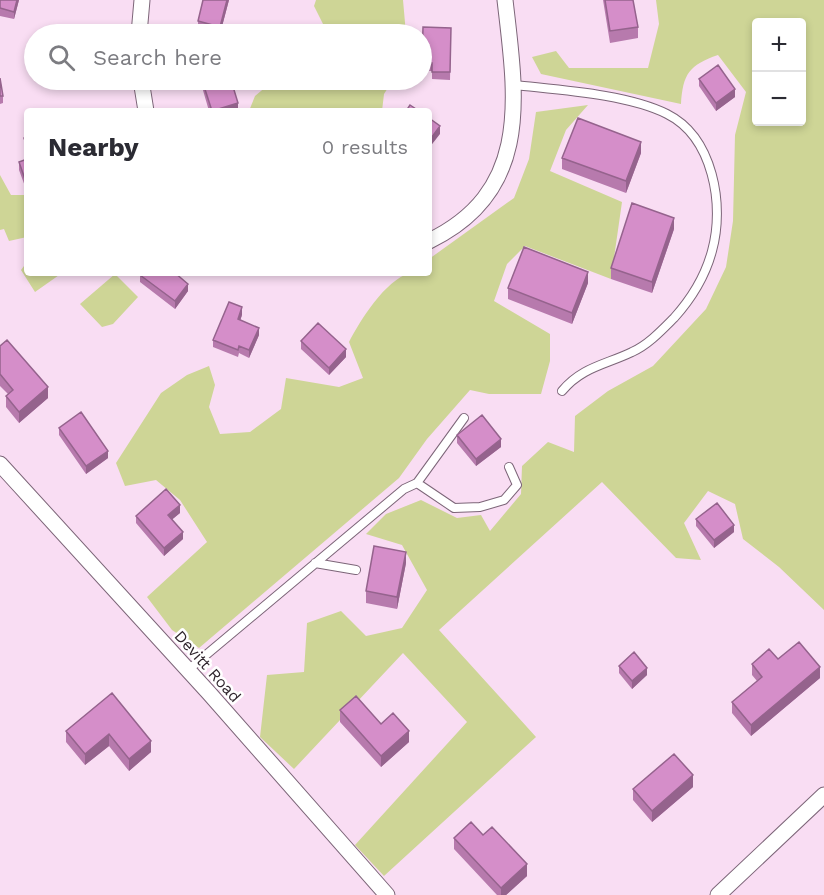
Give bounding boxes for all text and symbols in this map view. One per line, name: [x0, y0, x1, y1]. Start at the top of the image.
map controls: [752, 18, 806, 126]
button: +: [752, 18, 806, 72]
search box: [24, 24, 432, 90]
icon: search: [45, 41, 78, 74]
text: Search here: [93, 45, 222, 70]
button: −: [752, 72, 806, 126]
text: Nearby: [48, 132, 139, 162]
text: 0 results: [322, 135, 408, 159]
street label: Devitt Road: [170, 627, 245, 706]

